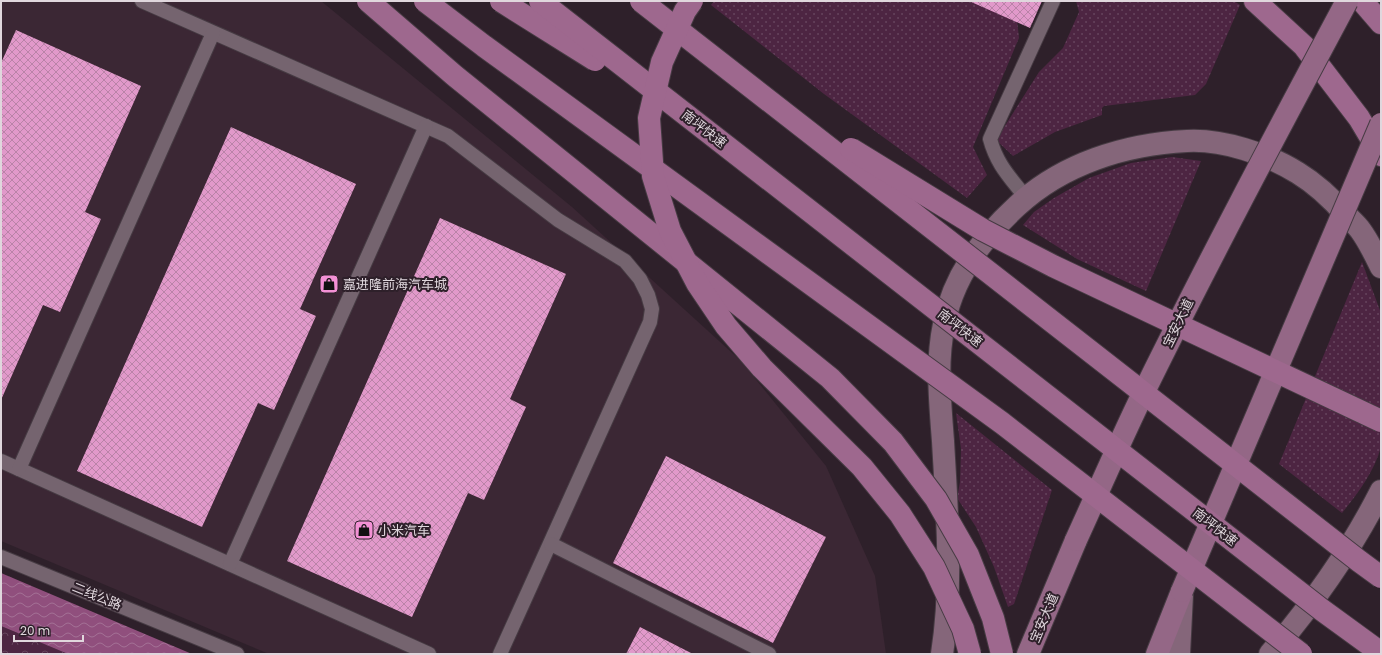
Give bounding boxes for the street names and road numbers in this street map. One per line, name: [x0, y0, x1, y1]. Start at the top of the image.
street label: 南坪快速: [678, 106, 730, 152]
street label: 宝安大道: [1158, 295, 1198, 351]
street label: 南坪快速: [934, 305, 986, 351]
street label: 南坪快速: [1189, 504, 1241, 550]
street label: 二线公路: [69, 577, 125, 615]
street label: 宝安大道: [1025, 590, 1063, 646]

